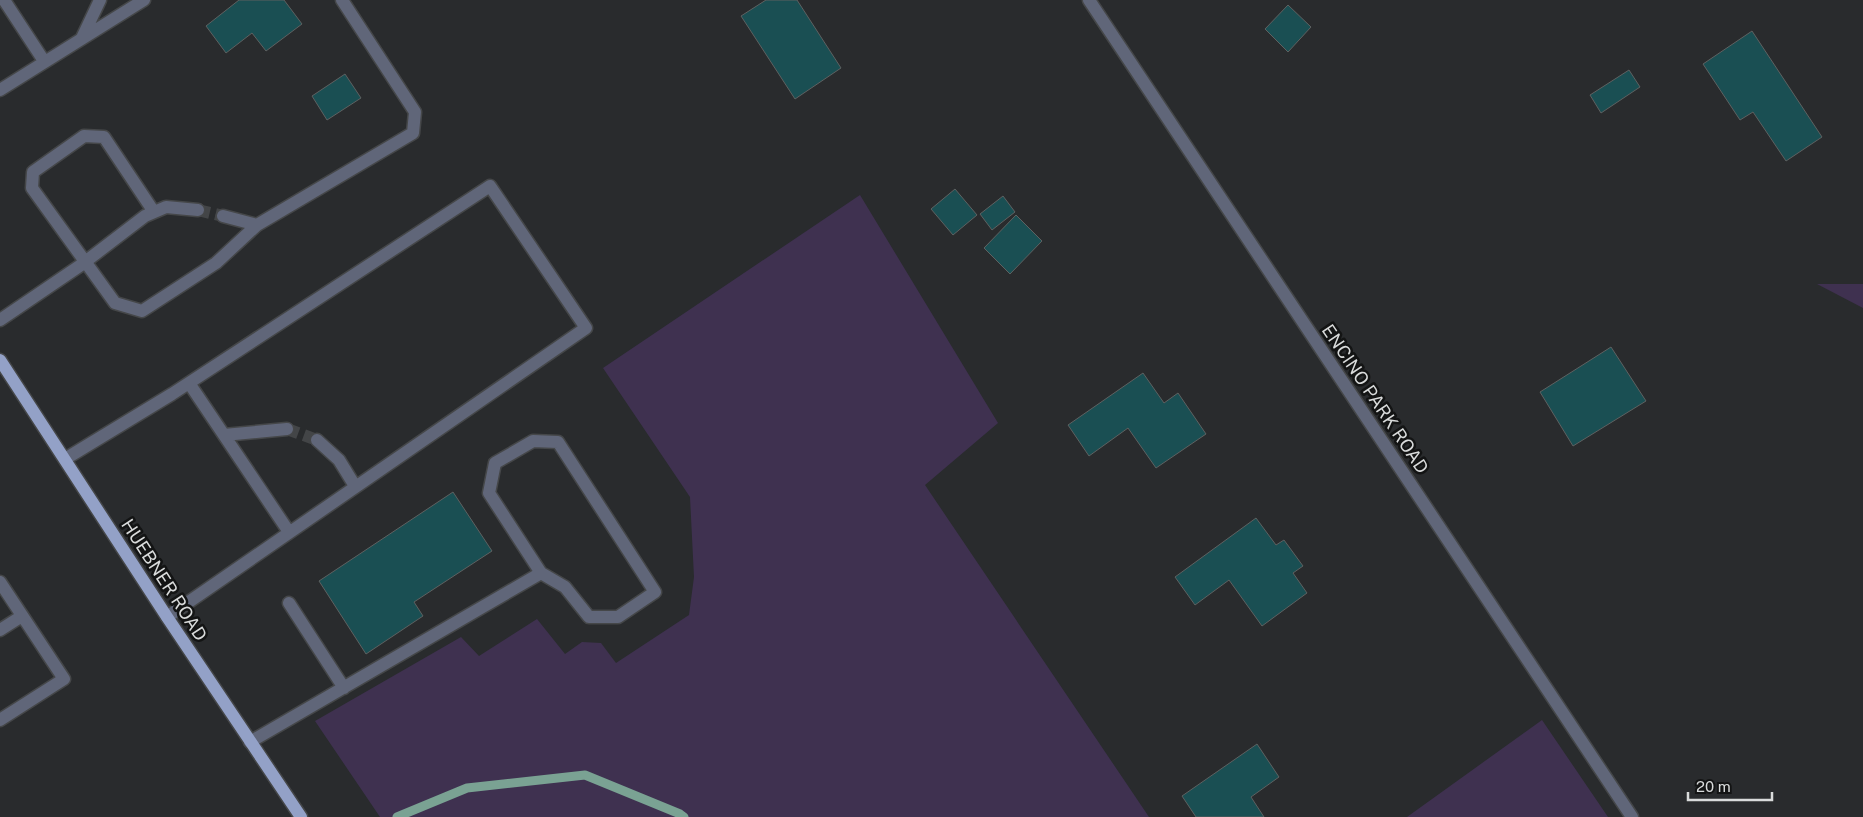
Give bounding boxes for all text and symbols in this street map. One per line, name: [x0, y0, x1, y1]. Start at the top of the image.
street label: ENCINO PARK ROAD: [1318, 320, 1433, 477]
street label: HUEBNER ROAD: [117, 515, 212, 645]
scale bar: [1688, 770, 1772, 802]
text: 20 m: [1696, 778, 1731, 795]

